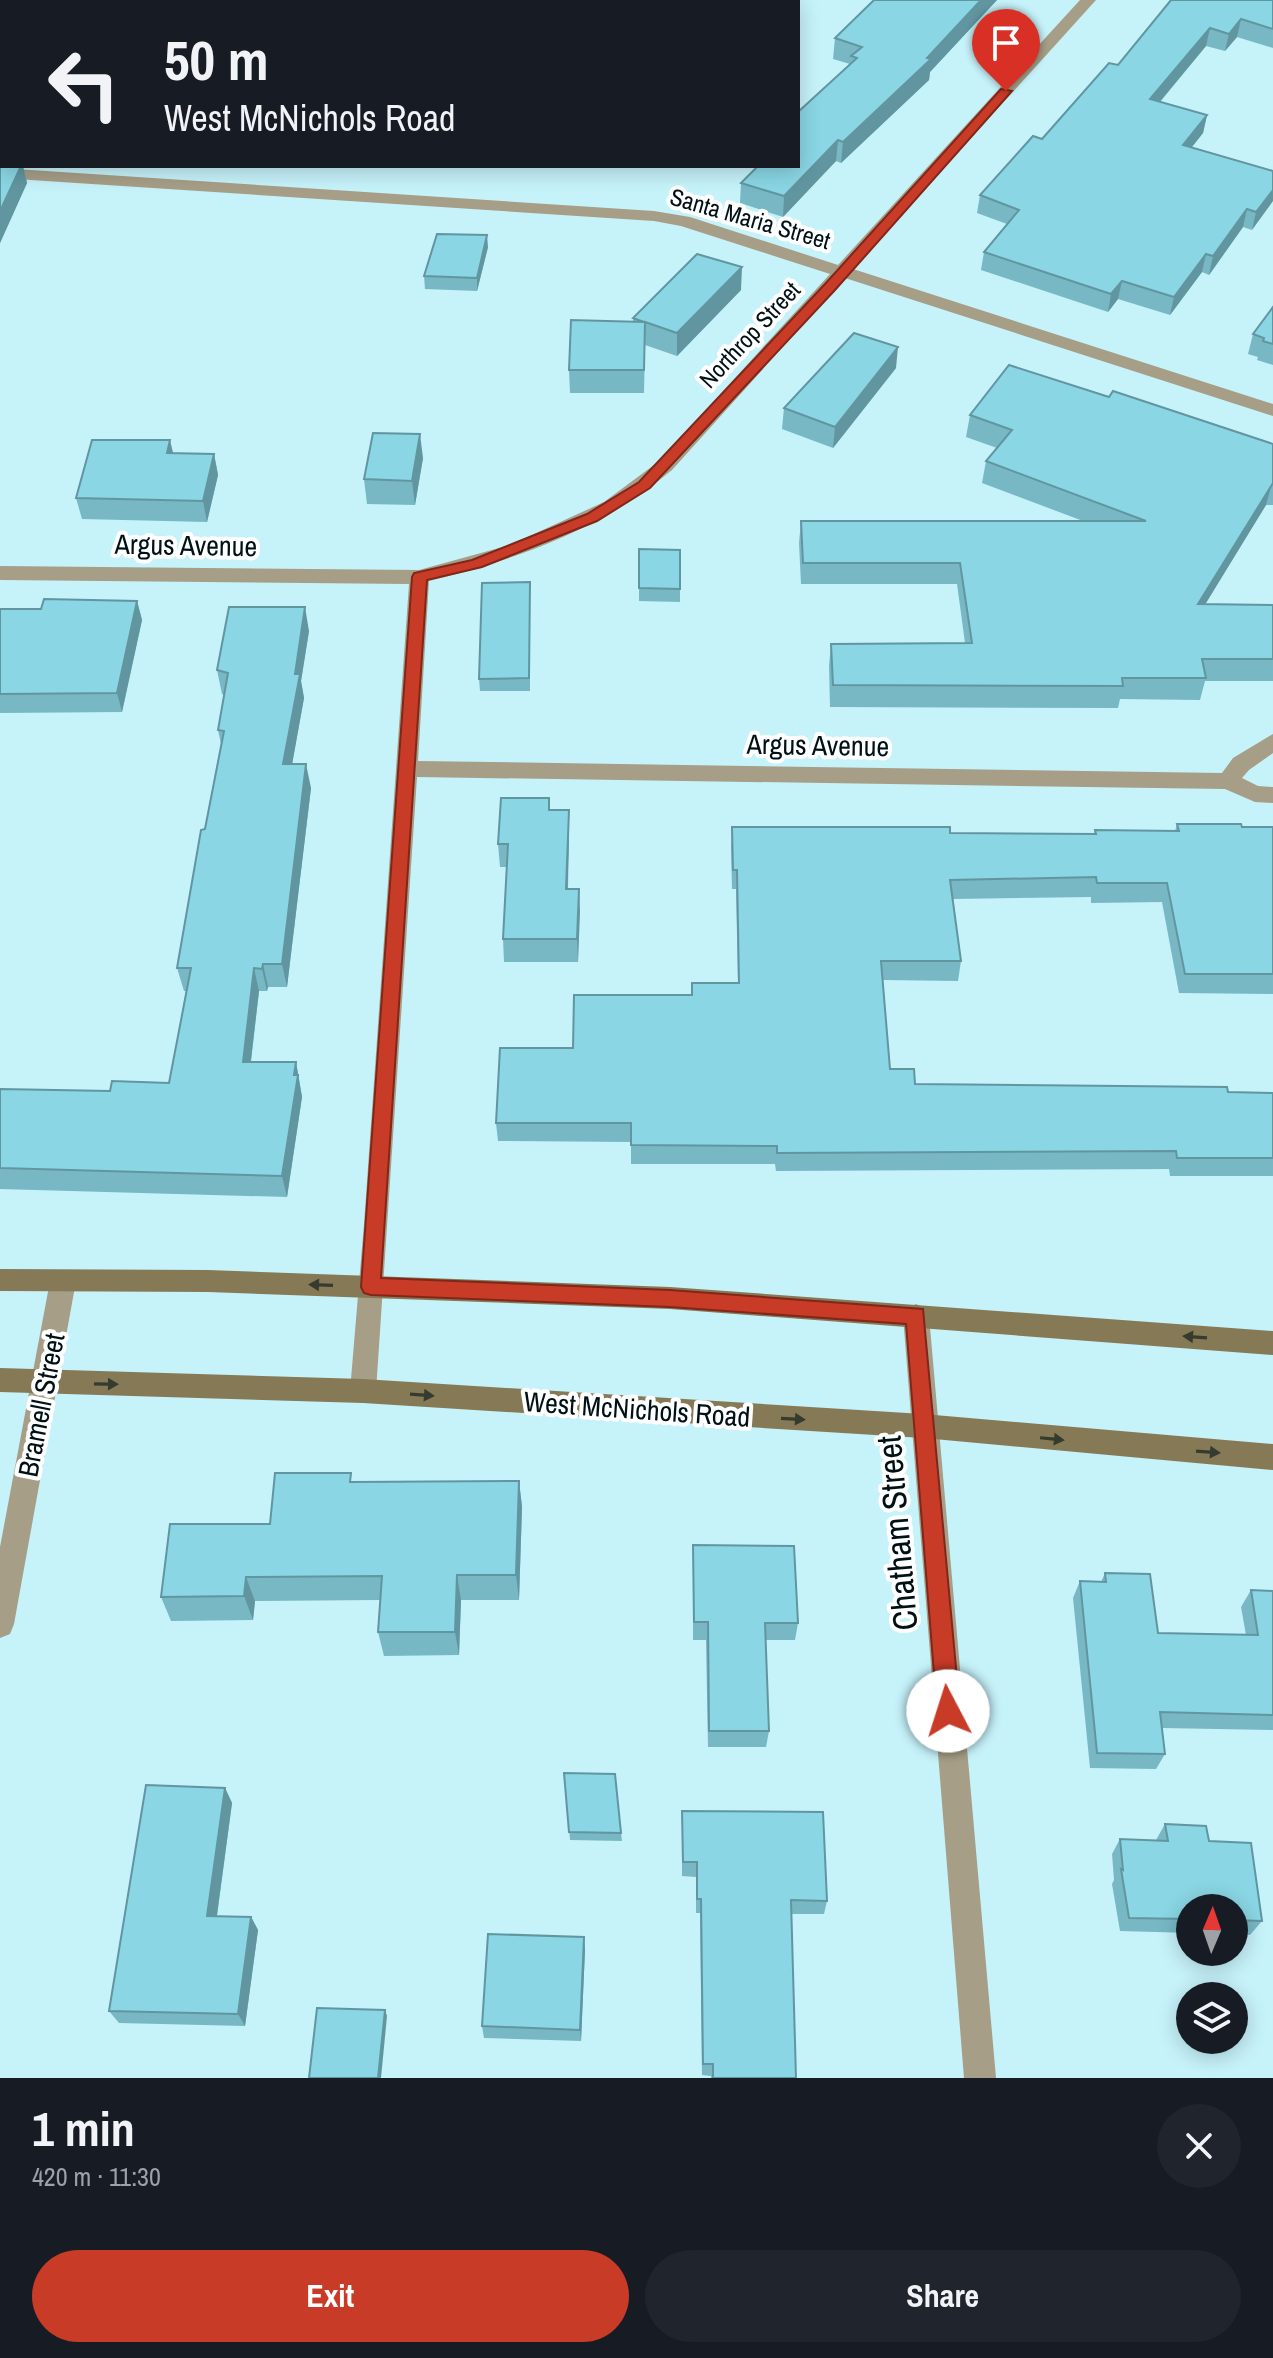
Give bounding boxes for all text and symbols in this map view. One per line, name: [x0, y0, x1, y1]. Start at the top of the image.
pin: [972, 9, 1040, 91]
icon: arrive: [984, 21, 1028, 65]
text: 50 m: [164, 22, 269, 97]
icon: left: [32, 32, 136, 136]
text: West McNichols Road: [164, 94, 456, 142]
street label: Santa Maria Street: [666, 180, 835, 256]
street label: Northrop Street: [692, 274, 807, 394]
street label: Argus Avenue: [113, 525, 258, 565]
street label: Argus Avenue: [745, 725, 890, 765]
one-way arrow: [308, 1278, 333, 1291]
street label: Bramell Street: [8, 1330, 74, 1480]
one-way arrow: [1182, 1330, 1207, 1343]
one-way arrow: [94, 1378, 119, 1391]
street label: West McNichols Road: [523, 1382, 751, 1436]
one-way arrow: [410, 1389, 435, 1402]
one-way arrow: [781, 1413, 806, 1426]
one-way arrow: [1040, 1432, 1065, 1445]
street label: Chatham Street: [866, 1433, 928, 1632]
one-way arrow: [1196, 1446, 1221, 1459]
position arrow: [906, 1669, 990, 1753]
north arrow: [1176, 1894, 1248, 1966]
map controls: [1176, 1894, 1248, 2054]
button: layers: [1176, 1982, 1248, 2054]
text: 1 min: [32, 2096, 135, 2161]
button: close: [1157, 2104, 1241, 2188]
text: 420 m · 11:30: [32, 2159, 161, 2194]
button: Exit: [32, 2250, 629, 2342]
button: Share: [645, 2250, 1241, 2342]

